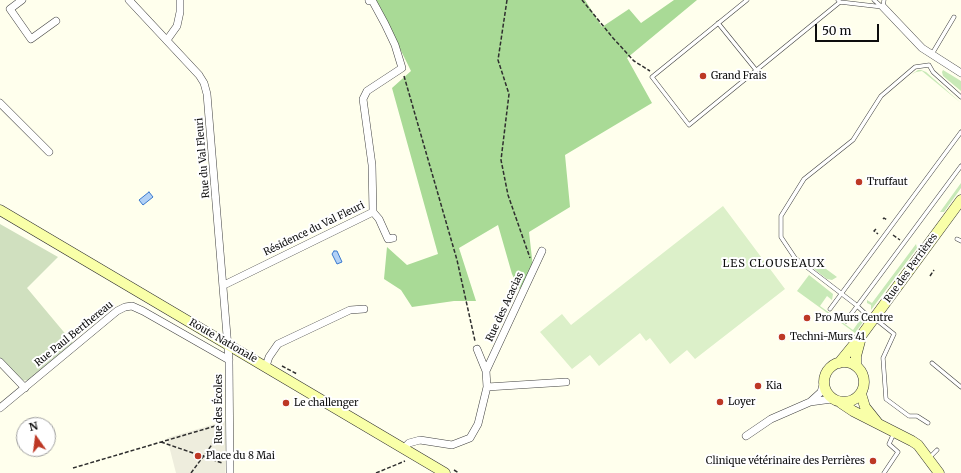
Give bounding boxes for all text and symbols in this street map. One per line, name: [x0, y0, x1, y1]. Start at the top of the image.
scale bar: [817, 16, 881, 42]
text: 50 m: [822, 23, 851, 38]
place label: Grand Frais: [711, 70, 767, 82]
marker: Grand Frais: [698, 71, 708, 81]
street label: Rue du Val Fleuri: [194, 117, 212, 199]
place label: Truffaut: [867, 176, 908, 188]
marker: Truffaut: [854, 177, 864, 187]
street label: Résidence du Val Fleuri: [262, 199, 366, 259]
street label: Rue des Perrières: [882, 231, 940, 305]
district label: LES CLOUSEAUX: [723, 257, 825, 271]
street label: Rue des Acacias: [484, 270, 526, 344]
street label: Rue Paul Berthereau: [32, 299, 116, 369]
place label: Pro Murs Centre: [815, 312, 893, 324]
marker: Pro Murs Centre: [802, 313, 812, 323]
street label: Route Nationale: [187, 317, 259, 365]
place label: Techni-Murs 41: [790, 331, 865, 343]
marker: Techni-Murs 41: [777, 332, 787, 342]
street label: Rue des Écoles: [213, 374, 225, 444]
place label: Kia: [766, 380, 782, 392]
marker: Kia: [753, 381, 763, 391]
place label: Loyer: [728, 396, 755, 408]
place label: Le challenger: [294, 397, 358, 409]
marker: Loyer: [715, 397, 725, 407]
marker: Le challenger: [281, 398, 291, 408]
north arrow: [16, 417, 56, 457]
text: N: [27, 418, 39, 434]
place label: Place du 8 Mai: [206, 450, 275, 462]
marker: Place du 8 Mai: [193, 451, 203, 461]
place label: Clinique vétérinaire des Perrières: [706, 455, 865, 467]
marker: Clinique vétérinaire des Perrières: [868, 456, 878, 466]

